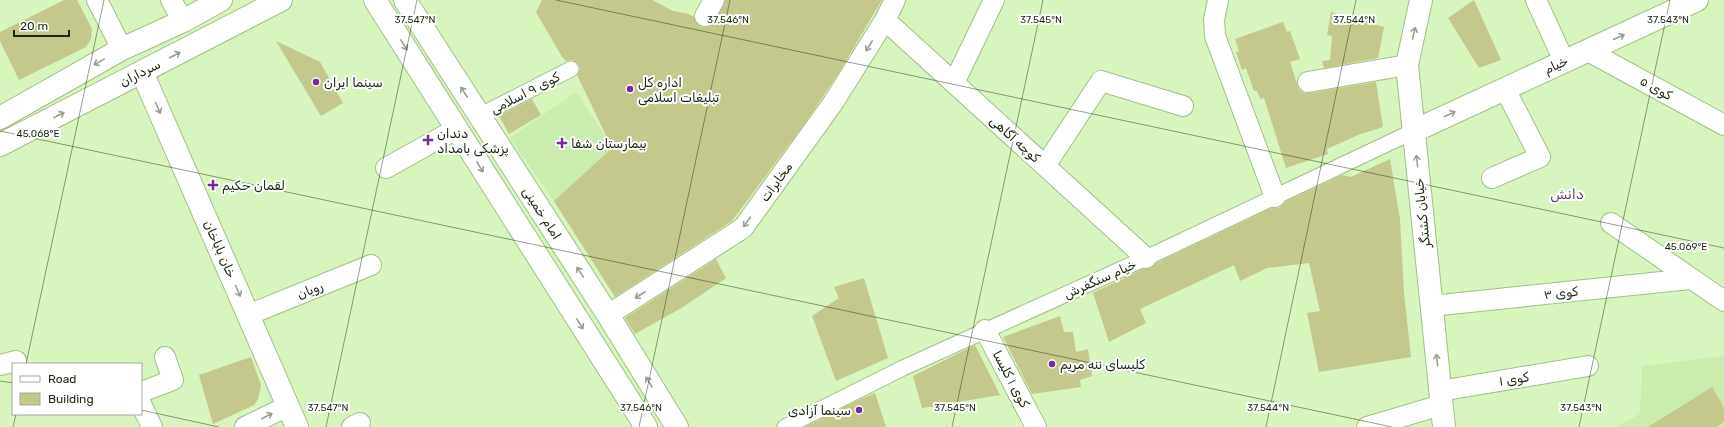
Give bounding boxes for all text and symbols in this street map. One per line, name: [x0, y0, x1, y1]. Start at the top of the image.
scale bar: [14, 12, 69, 38]
text: 37.547°N: [395, 14, 436, 26]
text: 37.546°N: [707, 14, 749, 26]
text: 37.545°N: [1020, 14, 1062, 26]
text: 37.544°N: [1333, 14, 1375, 26]
text: 37.543°N: [1647, 14, 1689, 26]
text: 20 m: [20, 19, 48, 33]
one-way arrow: [1410, 27, 1418, 40]
one-way arrow: [1612, 33, 1624, 40]
one-way arrow: [400, 39, 408, 51]
one-way arrow: [864, 40, 872, 52]
one-way arrow: [169, 51, 181, 58]
street label: خیام: [1542, 53, 1571, 78]
street label: سرداران: [117, 56, 163, 91]
one-way arrow: [93, 59, 105, 67]
street label: کوی ۹ اسلامی: [488, 69, 563, 118]
street label: کوی ۵: [1637, 73, 1675, 104]
place label: سینما ایران: [324, 75, 383, 91]
place label: اداره کل تبلیغات اسلامی: [638, 75, 720, 106]
marker: سینما ایران: [311, 77, 321, 87]
marker: اداره کل تبلیغات اسلامی: [625, 84, 635, 94]
one-way arrow: [459, 87, 468, 98]
one-way arrow: [154, 101, 162, 113]
one-way arrow: [53, 110, 65, 118]
one-way arrow: [1443, 110, 1455, 117]
street label: کوچه آگاهی: [986, 113, 1043, 166]
place label: دندان‌ پزشکی بامداد: [437, 126, 509, 157]
text: 45.068°E: [16, 128, 60, 140]
marker: دندان‌ پزشکی بامداد: [422, 134, 434, 146]
place label: بیمارستان شفا: [571, 136, 647, 152]
marker: بیمارستان شفا: [556, 137, 568, 149]
one-way arrow: [1413, 155, 1421, 168]
street label: مخابرات: [757, 159, 796, 205]
one-way arrow: [477, 161, 485, 173]
street label: خیابان کشتگر: [1411, 177, 1434, 250]
place label: لقمان حکیم: [222, 178, 285, 194]
marker: لقمان حکیم: [207, 179, 219, 191]
street label: امام خمینی: [519, 184, 564, 243]
district label: دانش: [1550, 186, 1584, 203]
one-way arrow: [743, 216, 751, 227]
street label: خان باباخان: [201, 218, 239, 280]
text: 45.069°E: [1665, 241, 1707, 253]
street label: خیام سنگفرش: [1061, 256, 1139, 303]
one-way arrow: [576, 267, 584, 278]
street label: رویان: [295, 278, 326, 303]
one-way arrow: [235, 284, 242, 296]
street label: کوی ۳: [1543, 284, 1579, 303]
one-way arrow: [634, 290, 645, 299]
one-way arrow: [576, 318, 584, 329]
street label: کوی ۱ کلیسا: [989, 348, 1032, 411]
one-way arrow: [1433, 354, 1441, 367]
place label: کلیسای ننه مریم: [1060, 357, 1145, 373]
marker: کلیسای ننه مریم: [1047, 359, 1057, 369]
legend: [12, 363, 142, 415]
street label: کوی ۱: [1498, 369, 1530, 390]
text: Road: [48, 372, 76, 386]
one-way arrow: [645, 376, 653, 388]
text: Building: [48, 392, 94, 406]
text: 37.547°N: [308, 402, 349, 414]
text: 37.546°N: [620, 402, 662, 414]
text: 37.545°N: [934, 402, 976, 414]
text: 37.544°N: [1247, 402, 1289, 414]
text: 37.543°N: [1560, 402, 1602, 414]
place label: سینما آزادی: [788, 403, 851, 419]
marker: سینما آزادی: [854, 405, 864, 415]
one-way arrow: [260, 412, 272, 419]

